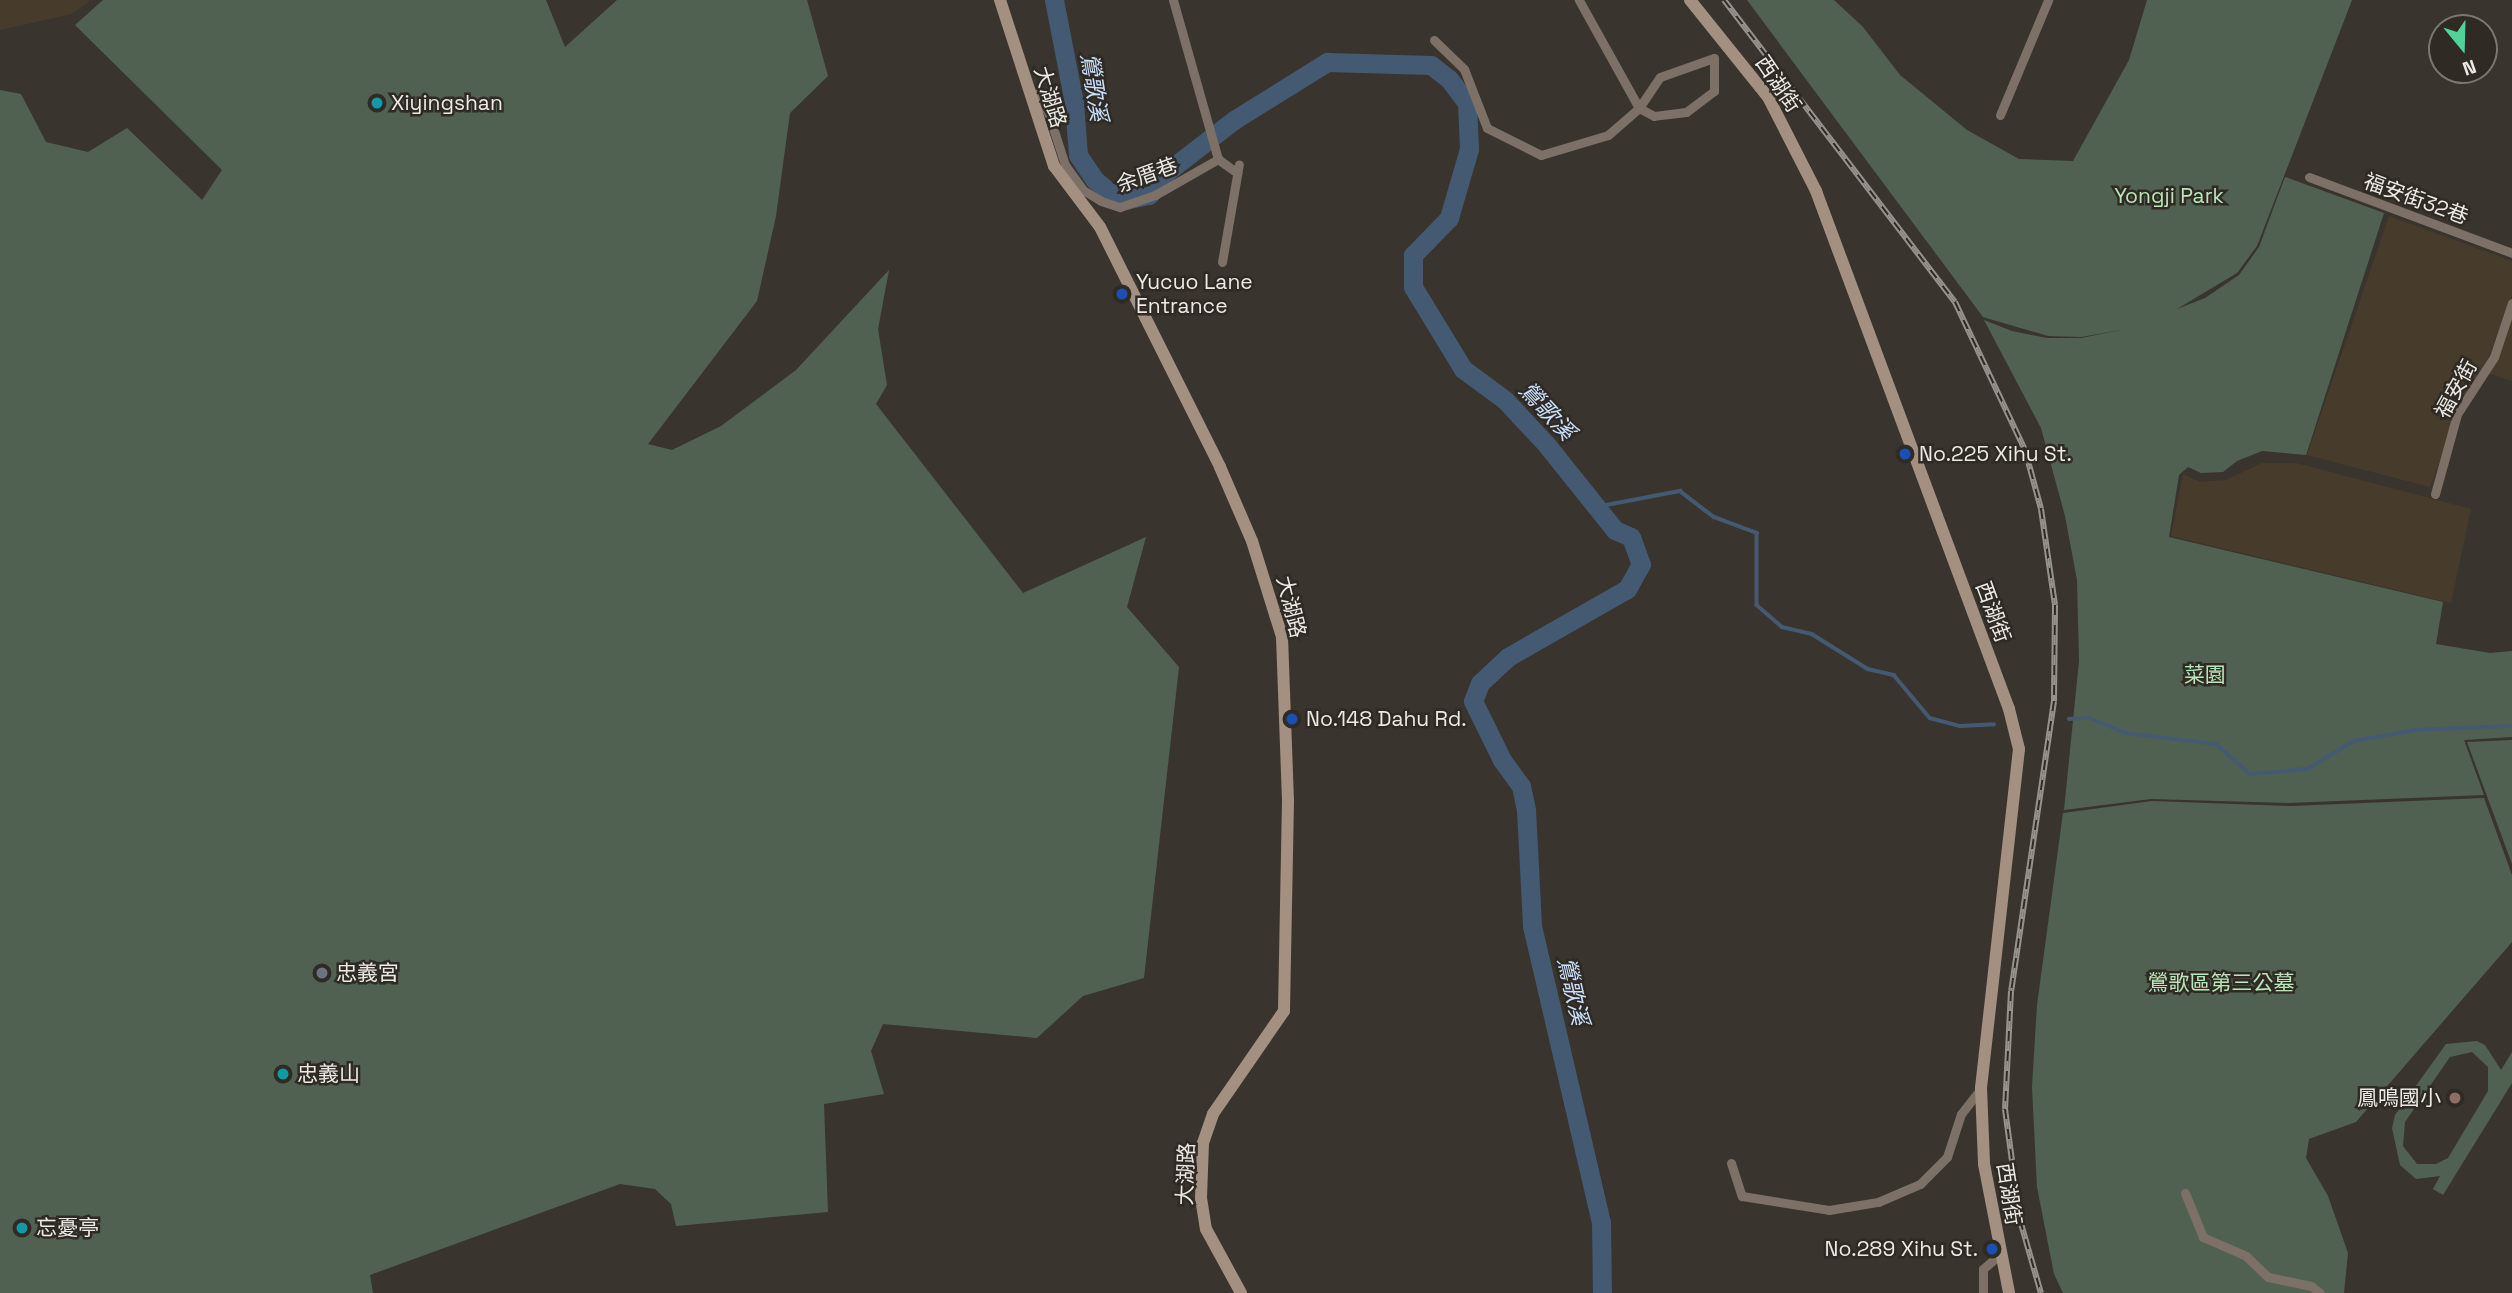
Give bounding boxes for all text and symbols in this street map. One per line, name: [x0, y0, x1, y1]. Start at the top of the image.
north arrow: [2428, 14, 2498, 84]
water label: 鶯歌溪: [1075, 51, 1113, 123]
street label: 西湖街: [1750, 51, 1806, 117]
text: N: [2459, 54, 2479, 81]
street label: 大湖路: [1029, 63, 1071, 131]
place label: Xiyingshan: [391, 90, 503, 116]
marker: Xiyingshan: [369, 95, 385, 111]
street label: 余厝巷: [1113, 152, 1181, 198]
street label: 福安街32巷: [2360, 168, 2472, 230]
park label: Yongji Park: [2114, 183, 2224, 209]
place label: Yucuo Lane Entrance: [1136, 269, 1253, 319]
marker: Yucuo Lane Entrance: [1114, 286, 1130, 302]
street label: 福安街: [2430, 355, 2482, 423]
water label: 鶯歌溪: [1513, 376, 1581, 446]
place label: No.225 Xihu St.: [1919, 441, 2072, 467]
marker: No.225 Xihu St.: [1897, 446, 1913, 462]
street label: 大湖路: [1271, 573, 1311, 641]
street label: 西湖街: [1970, 578, 2016, 646]
park label: 菜園: [2184, 662, 2226, 688]
place label: No.148 Dahu Rd.: [1306, 706, 1467, 732]
marker: No.148 Dahu Rd.: [1284, 711, 1300, 727]
water label: 鶯歌溪: [1552, 954, 1594, 1028]
place label: 忠義宮: [336, 960, 399, 986]
marker: 忠義宮: [314, 965, 330, 981]
park label: 鶯歌區第三公墓: [2148, 970, 2294, 996]
place label: 忠義山: [297, 1061, 360, 1087]
marker: 忠義山: [275, 1066, 291, 1082]
place label: 鳳鳴國小: [2357, 1085, 2441, 1111]
marker: 鳳鳴國小: [2447, 1090, 2463, 1106]
street label: 大湖路: [1172, 1142, 1200, 1206]
street label: 西湖街: [1992, 1161, 2026, 1227]
place label: 忘憂亭: [36, 1215, 99, 1241]
marker: 忘憂亭: [14, 1220, 30, 1236]
place label: No.289 Xihu St.: [1825, 1236, 1978, 1262]
marker: No.289 Xihu St.: [1984, 1241, 2000, 1257]

